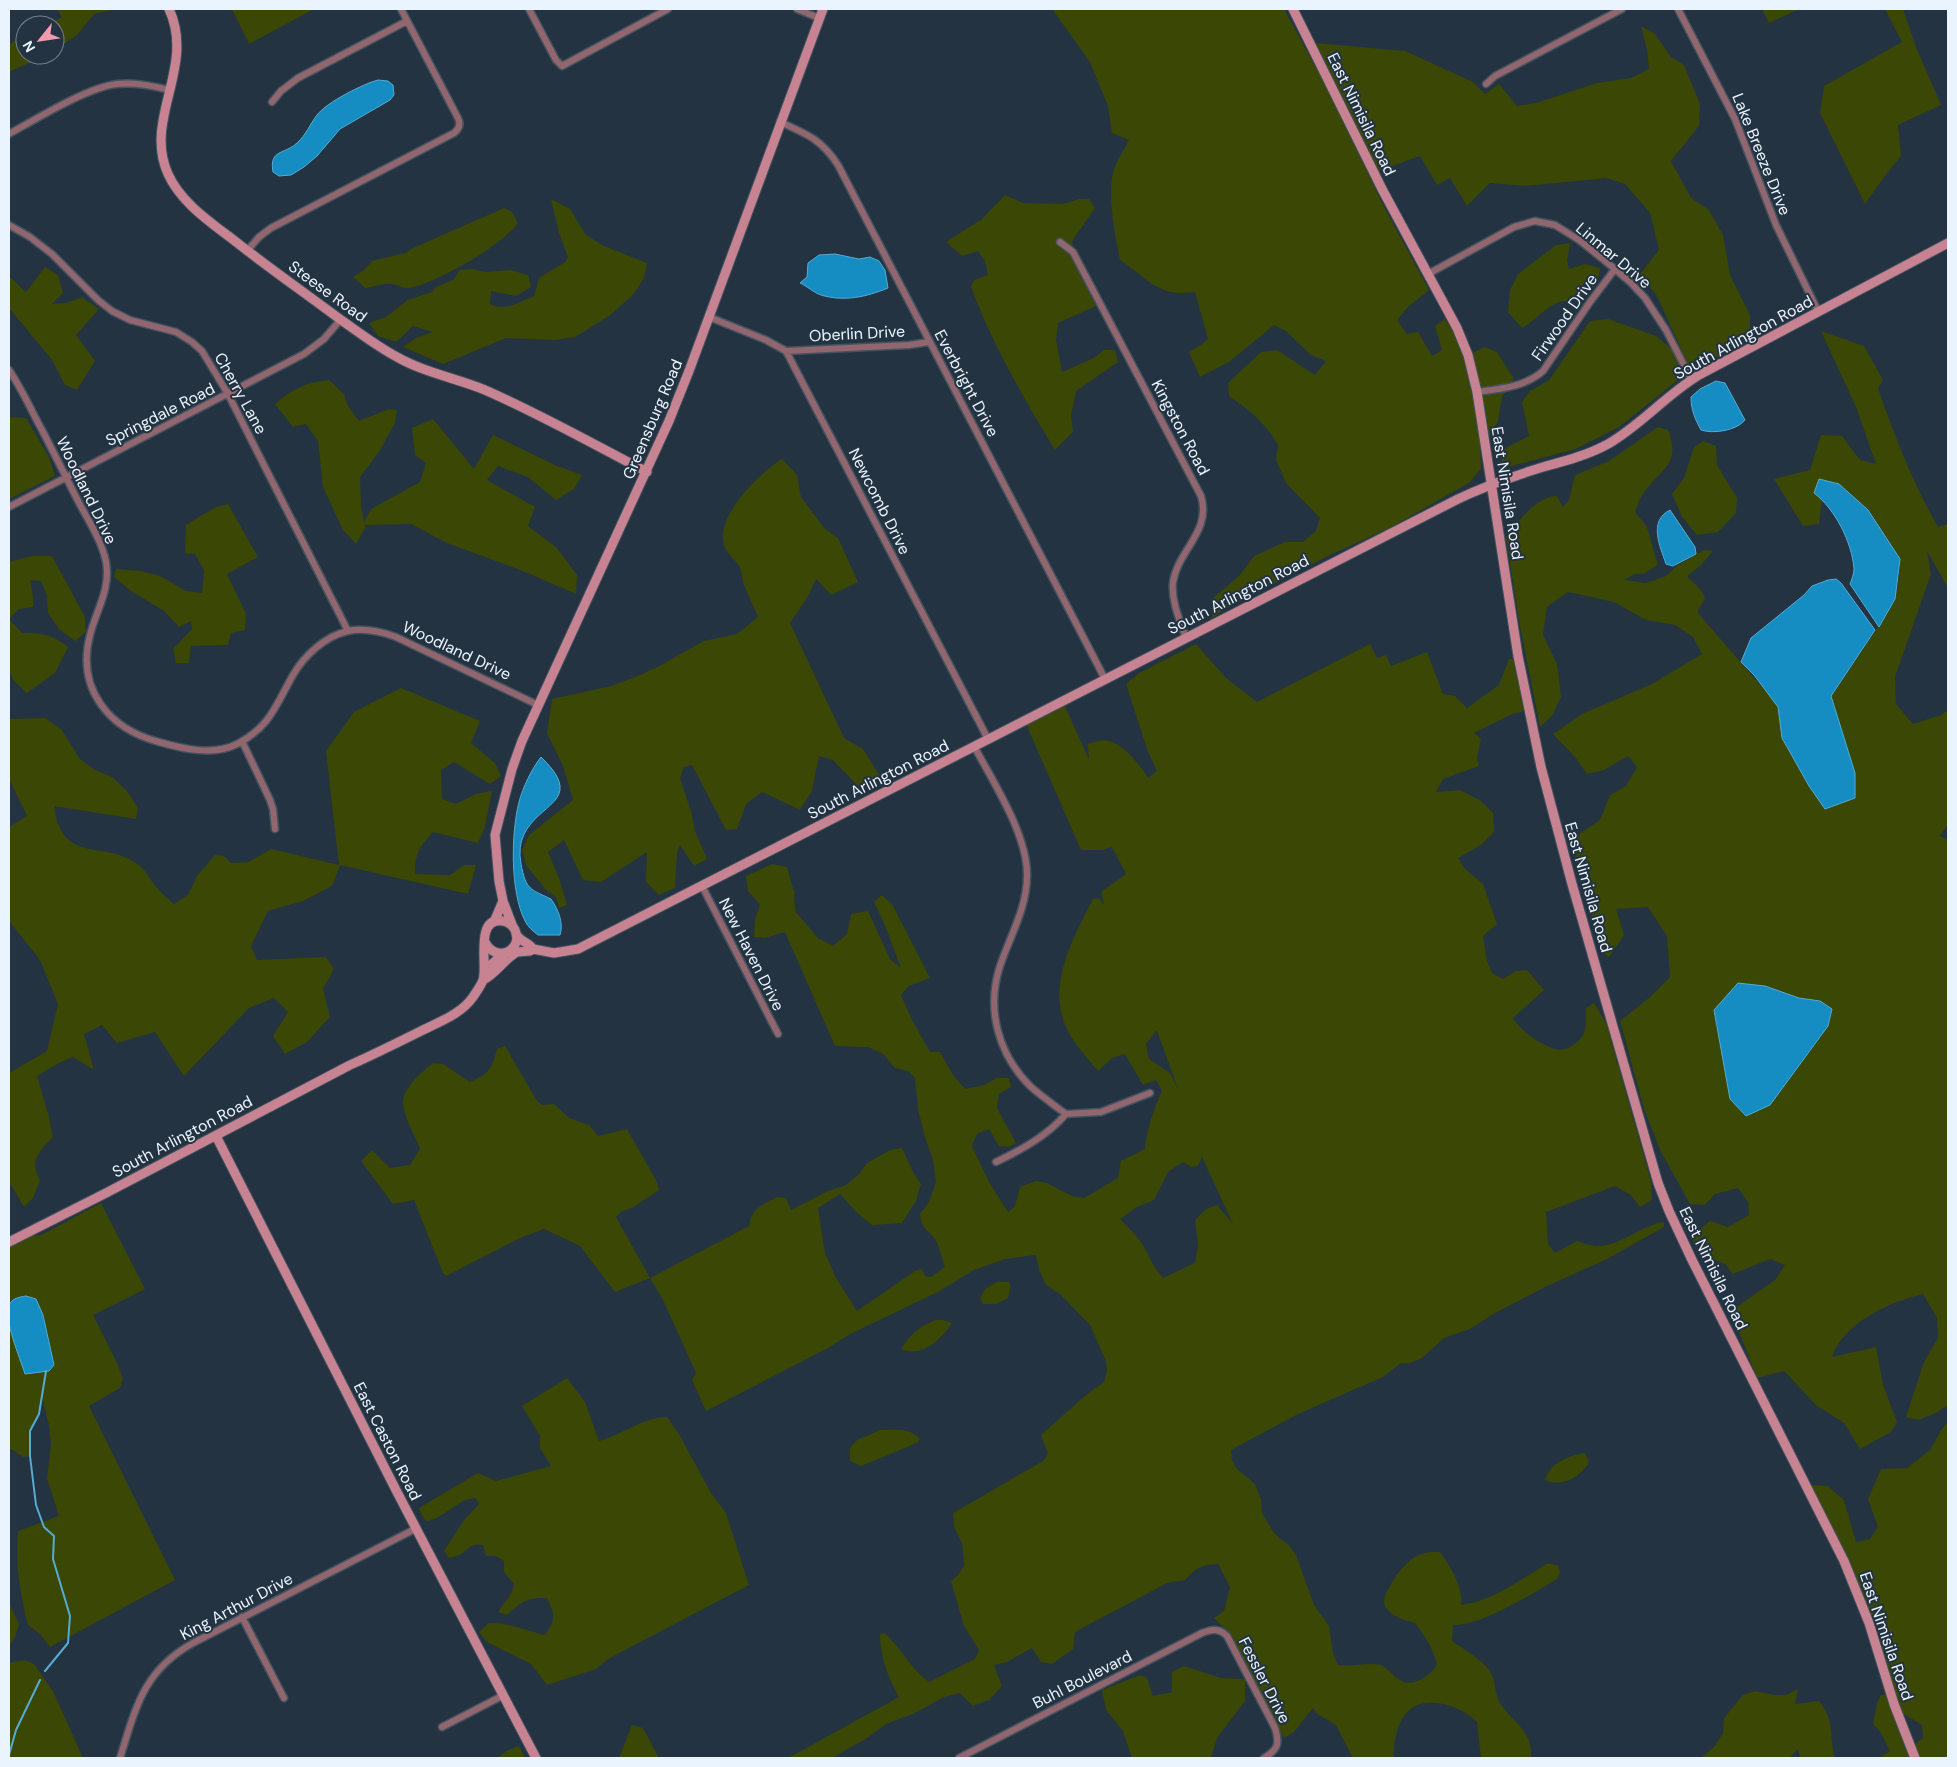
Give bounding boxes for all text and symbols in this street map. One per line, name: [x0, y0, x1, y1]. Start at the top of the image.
north arrow: [15, 15, 65, 65]
text: N: [18, 38, 39, 55]
street label: East Nimisila Road: [1323, 49, 1400, 179]
street label: Lake Breeze Drive: [1727, 90, 1796, 218]
street label: Linmar Drive: [1572, 218, 1656, 293]
street label: Steese Road: [284, 256, 371, 327]
street label: Firwood Drive: [1527, 270, 1602, 365]
street label: South Arlington Road: [1670, 290, 1817, 384]
street label: Oberlin Drive: [808, 320, 906, 347]
street label: Everbright Drive: [929, 326, 1004, 440]
street label: Cherry Lane: [210, 349, 272, 438]
street label: Greensburg Road: [618, 356, 687, 482]
street label: Kingston Road: [1147, 376, 1215, 479]
street label: Springdale Road: [102, 378, 218, 451]
street label: East Nimisila Road: [1487, 425, 1528, 561]
street label: Woodland Drive: [51, 433, 122, 548]
street label: Newcomb Drive: [844, 444, 915, 558]
street label: South Arlington Road: [1164, 550, 1312, 639]
street label: Woodland Drive: [399, 616, 514, 685]
street label: South Arlington Road: [804, 735, 952, 824]
street label: East Nimisila Road: [1560, 820, 1617, 955]
street label: New Haven Drive: [714, 894, 789, 1014]
street label: South Arlington Road: [108, 1091, 256, 1182]
street label: East Nimisila Road: [1675, 1203, 1752, 1333]
street label: East Caston Road: [349, 1379, 426, 1504]
street label: King Arthur Drive: [176, 1568, 296, 1645]
street label: East Nimisila Road: [1855, 1569, 1918, 1703]
street label: Fessler Drive: [1234, 1634, 1295, 1727]
street label: Buhl Boulevard: [1029, 1645, 1135, 1714]

